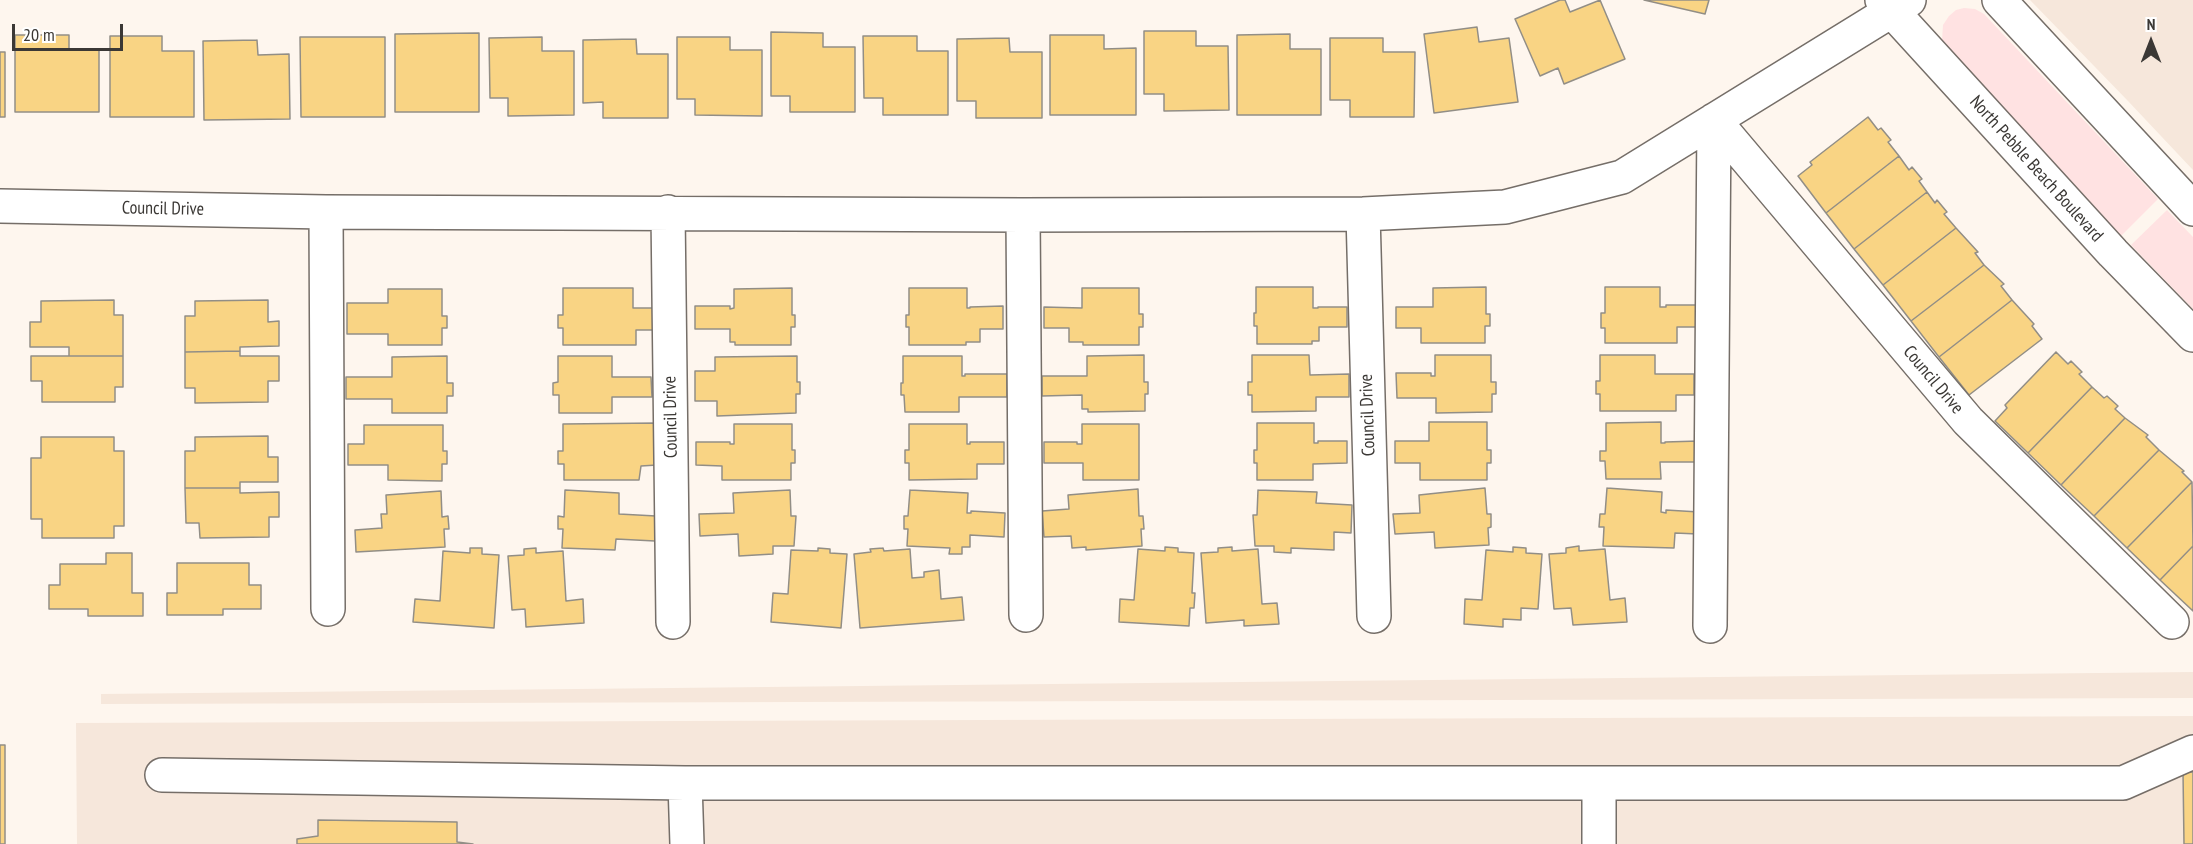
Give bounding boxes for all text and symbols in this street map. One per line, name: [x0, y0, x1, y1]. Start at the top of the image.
scale bar: [15, 12, 126, 50]
north arrow: [2121, 12, 2181, 72]
text: N: [2147, 14, 2155, 34]
text: 20 m: [23, 23, 55, 46]
street label: North Pebble Beach Boulevard: [1965, 91, 2107, 247]
street label: Council Drive: [122, 197, 204, 221]
street label: Council Drive: [1898, 342, 1968, 418]
street label: Council Drive: [1356, 374, 1380, 456]
street label: Council Drive: [659, 376, 683, 458]

